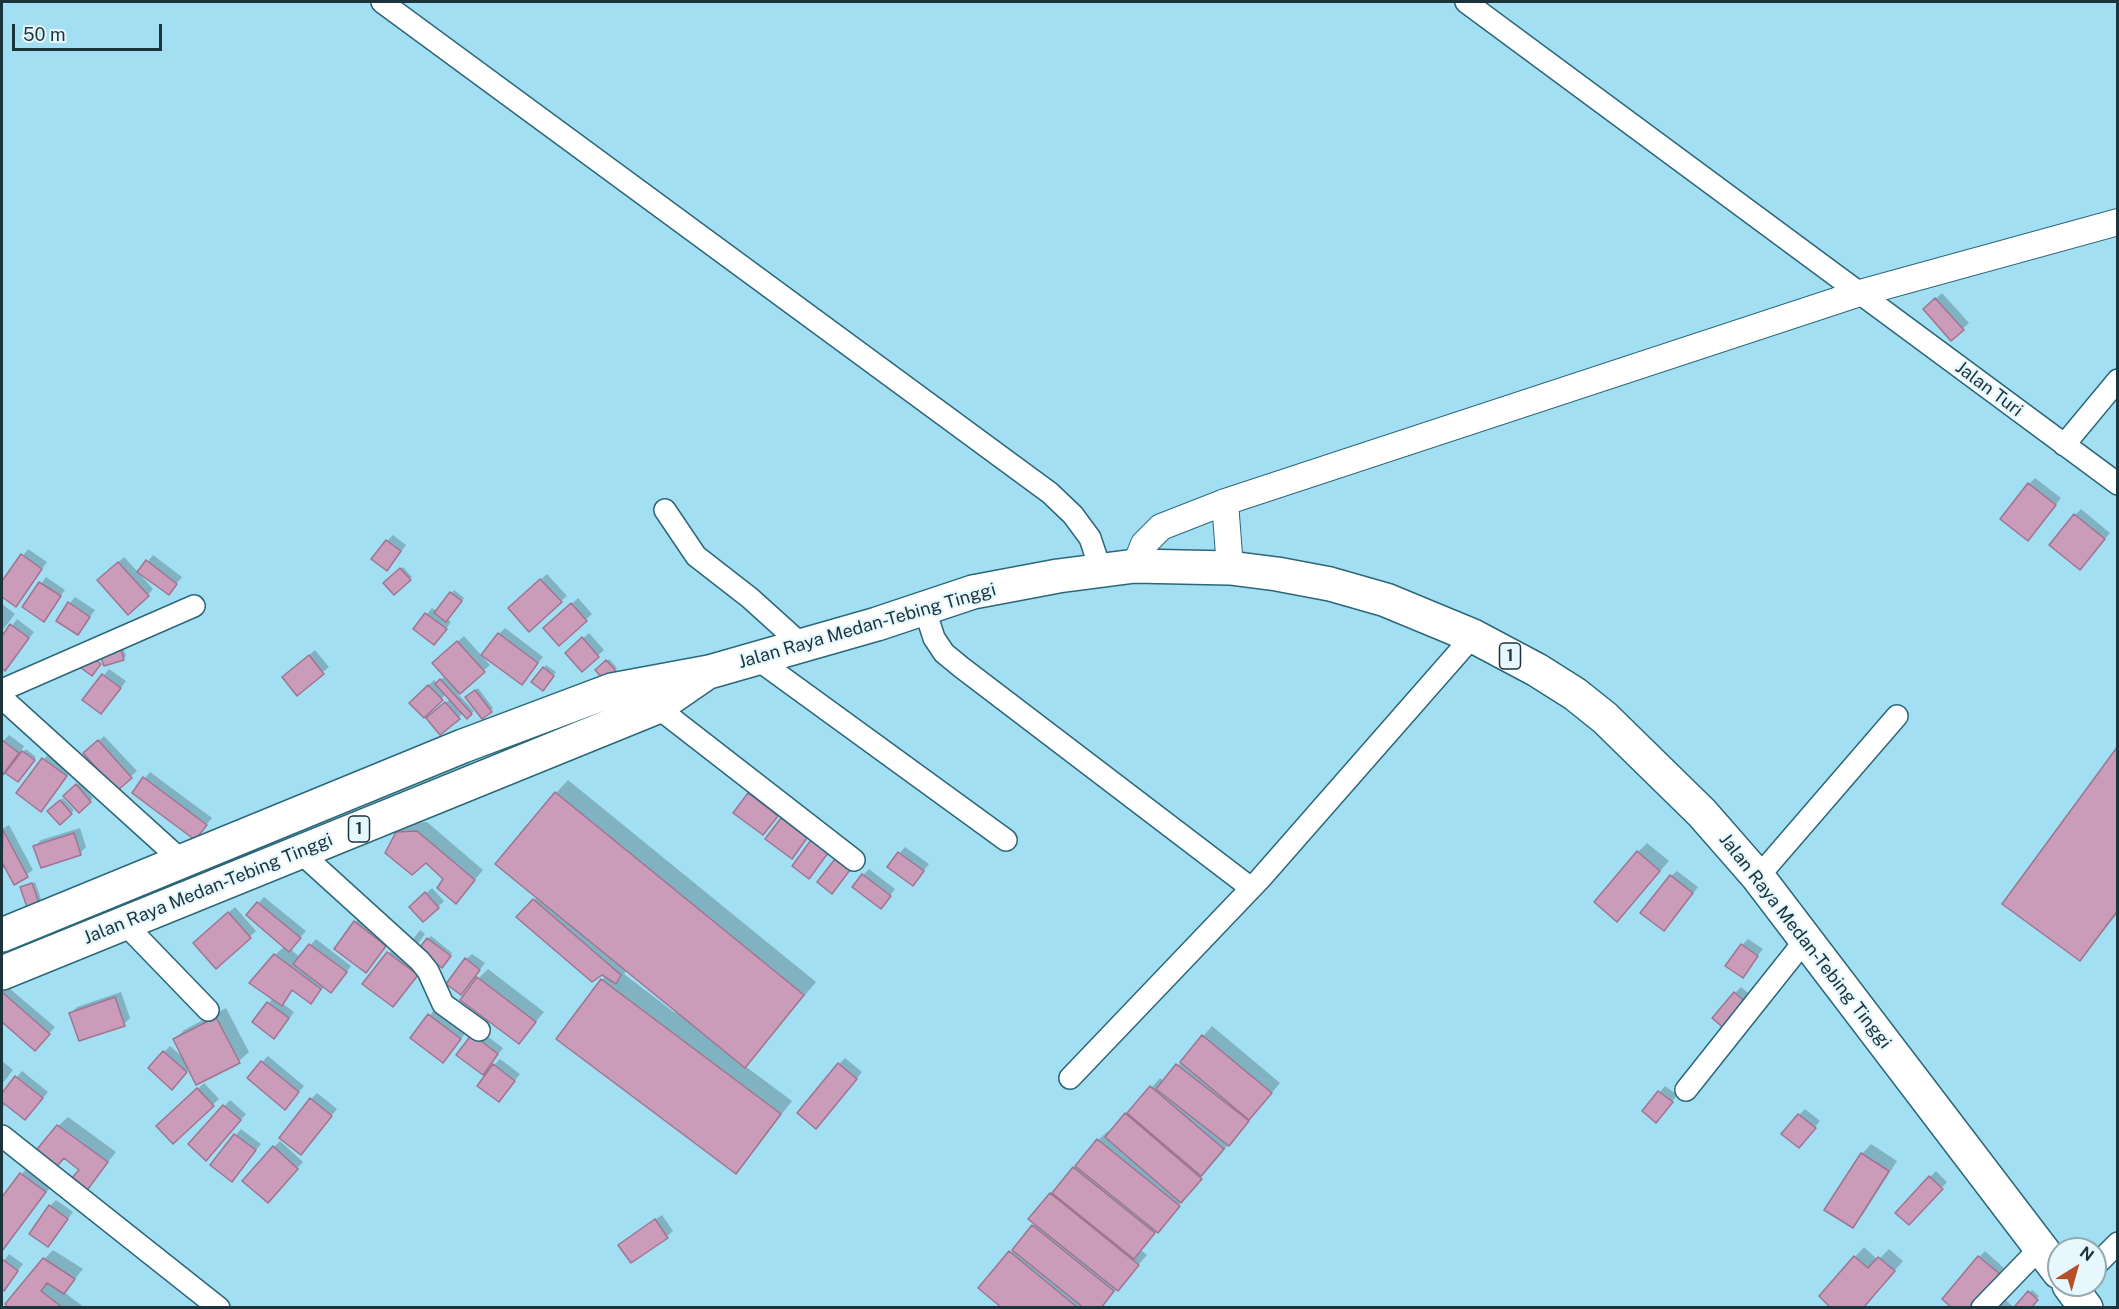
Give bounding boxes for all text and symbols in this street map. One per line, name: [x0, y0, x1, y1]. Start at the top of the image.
scale bar: [15, 12, 165, 50]
text: 50 m: [23, 24, 66, 45]
street label: Jalan Turi: [1951, 357, 2027, 421]
street label: Jalan Raya Medan-Tebing Tinggi: [736, 579, 998, 673]
road number: 1: [1500, 643, 1520, 669]
road number: 1: [348, 816, 370, 842]
street label: Jalan Raya Medan-Tebing Tinggi: [80, 829, 336, 949]
street label: Jalan Raya Medan-Tebing Tinggi: [1714, 829, 1896, 1053]
north arrow: [2047, 1237, 2107, 1297]
text: N: [2076, 1242, 2098, 1265]

